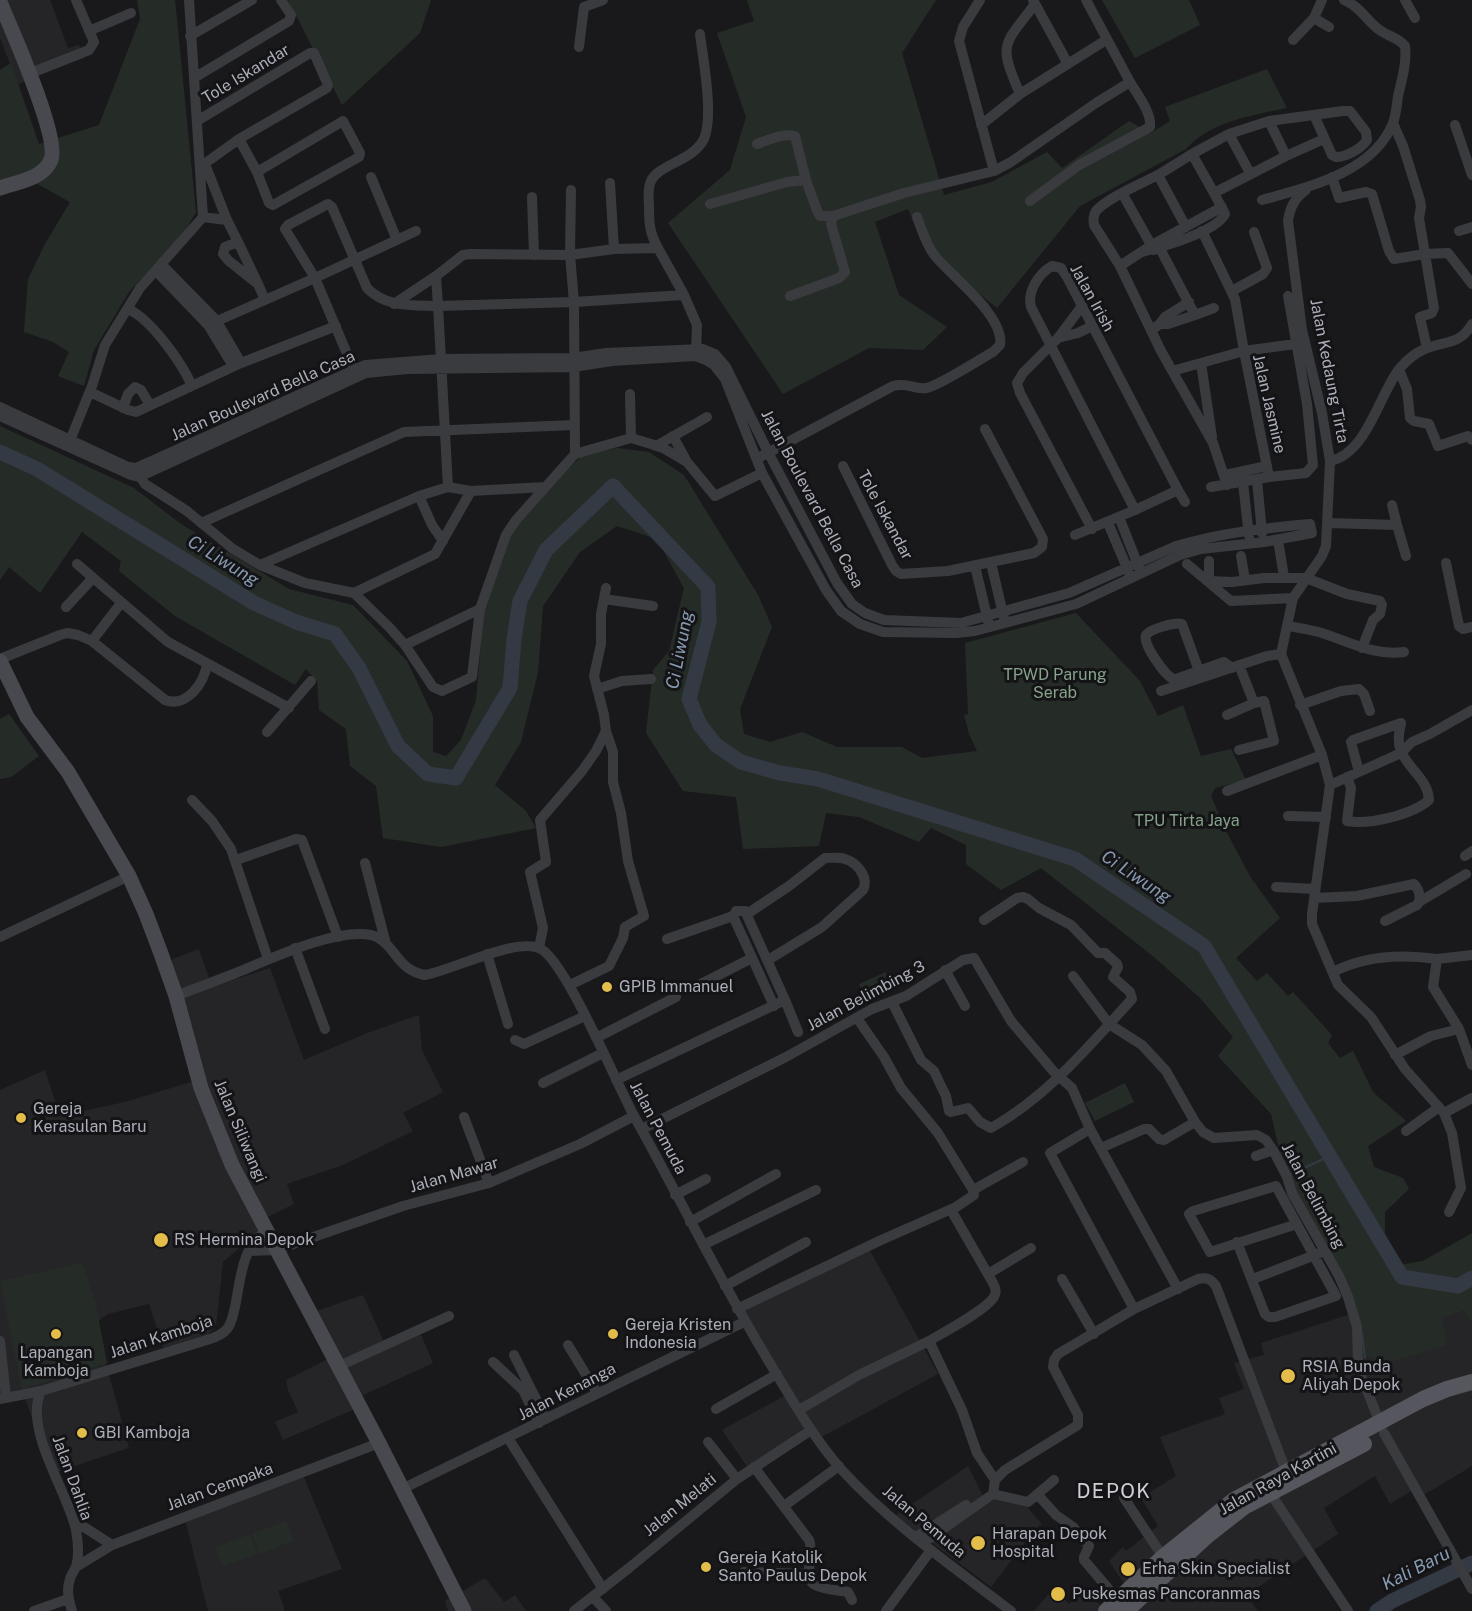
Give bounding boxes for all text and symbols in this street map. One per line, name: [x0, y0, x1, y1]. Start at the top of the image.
street label: Tole Iskandar: [199, 40, 293, 108]
street label: Jalan Irish: [1066, 261, 1118, 335]
street label: Jalan Kedaung Tirta: [1306, 297, 1352, 445]
street label: Jalan Boulevard Bella Casa: [168, 347, 358, 445]
street label: Jalan Jasmine: [1248, 353, 1290, 455]
street label: Jalan Boulevard Bella Casa: [757, 407, 867, 591]
street label: Tole Iskandar: [853, 467, 917, 563]
water label: Ci Liwung: [184, 531, 262, 591]
water label: Ci Liwung: [662, 609, 698, 691]
park label: TPWD Parung Serab: [1003, 665, 1107, 703]
park label: TPU Tirta Jaya: [1134, 811, 1240, 831]
water label: Ci Liwung: [1097, 846, 1175, 908]
street label: Jalan Belimbing 3: [804, 957, 928, 1035]
place label: GPIB Immanuel: [619, 977, 734, 997]
marker: GPIB Immanuel: [600, 980, 614, 994]
street label: Jalan Siliwangi: [210, 1077, 270, 1185]
street label: Jalan Pemuda: [625, 1078, 691, 1178]
place label: Gereja Kerasulan Baru: [33, 1099, 147, 1137]
marker: Gereja Kerasulan Baru: [14, 1111, 28, 1125]
street label: Jalan Belimbing: [1277, 1140, 1349, 1252]
street label: Jalan Mawar: [407, 1153, 501, 1197]
place label: RS Hermina Depok: [174, 1230, 314, 1250]
marker: RS Hermina Depok: [152, 1231, 170, 1249]
street label: Jalan Kamboja: [107, 1311, 215, 1363]
place label: Gereja Kristen Indonesia: [625, 1315, 731, 1353]
marker: Lapangan Kamboja: [49, 1327, 63, 1341]
marker: Gereja Kristen Indonesia: [606, 1327, 620, 1341]
place label: Lapangan Kamboja: [19, 1343, 93, 1381]
place label: RSIA Bunda Aliyah Depok: [1302, 1357, 1400, 1395]
street label: Jalan Kenanga: [515, 1359, 619, 1425]
marker: RSIA Bunda Aliyah Depok: [1279, 1367, 1297, 1385]
place label: GBI Kamboja: [94, 1423, 190, 1443]
marker: GBI Kamboja: [75, 1426, 89, 1440]
street label: Jalan Dahlia: [48, 1433, 96, 1523]
street label: Jalan Raya Kartini: [1216, 1439, 1340, 1519]
street label: Jalan Cempaka: [164, 1459, 276, 1515]
street label: Jalan Melati: [640, 1470, 720, 1540]
district label: DEPOK: [1076, 1480, 1152, 1504]
street label: Jalan Pemuda: [879, 1482, 969, 1562]
place label: Harapan Depok Hospital: [992, 1524, 1107, 1562]
marker: Harapan Depok Hospital: [969, 1534, 987, 1552]
water label: Kali Baru: [1378, 1543, 1454, 1595]
place label: Gereja Katolik Santo Paulus Depok: [718, 1548, 867, 1586]
place label: Erha Skin Specialist: [1142, 1559, 1290, 1579]
marker: Gereja Katolik Santo Paulus Depok: [699, 1560, 713, 1574]
marker: Erha Skin Specialist: [1119, 1560, 1137, 1578]
place label: Puskesmas Pancoranmas: [1072, 1584, 1260, 1604]
marker: Puskesmas Pancoranmas: [1049, 1585, 1067, 1603]

